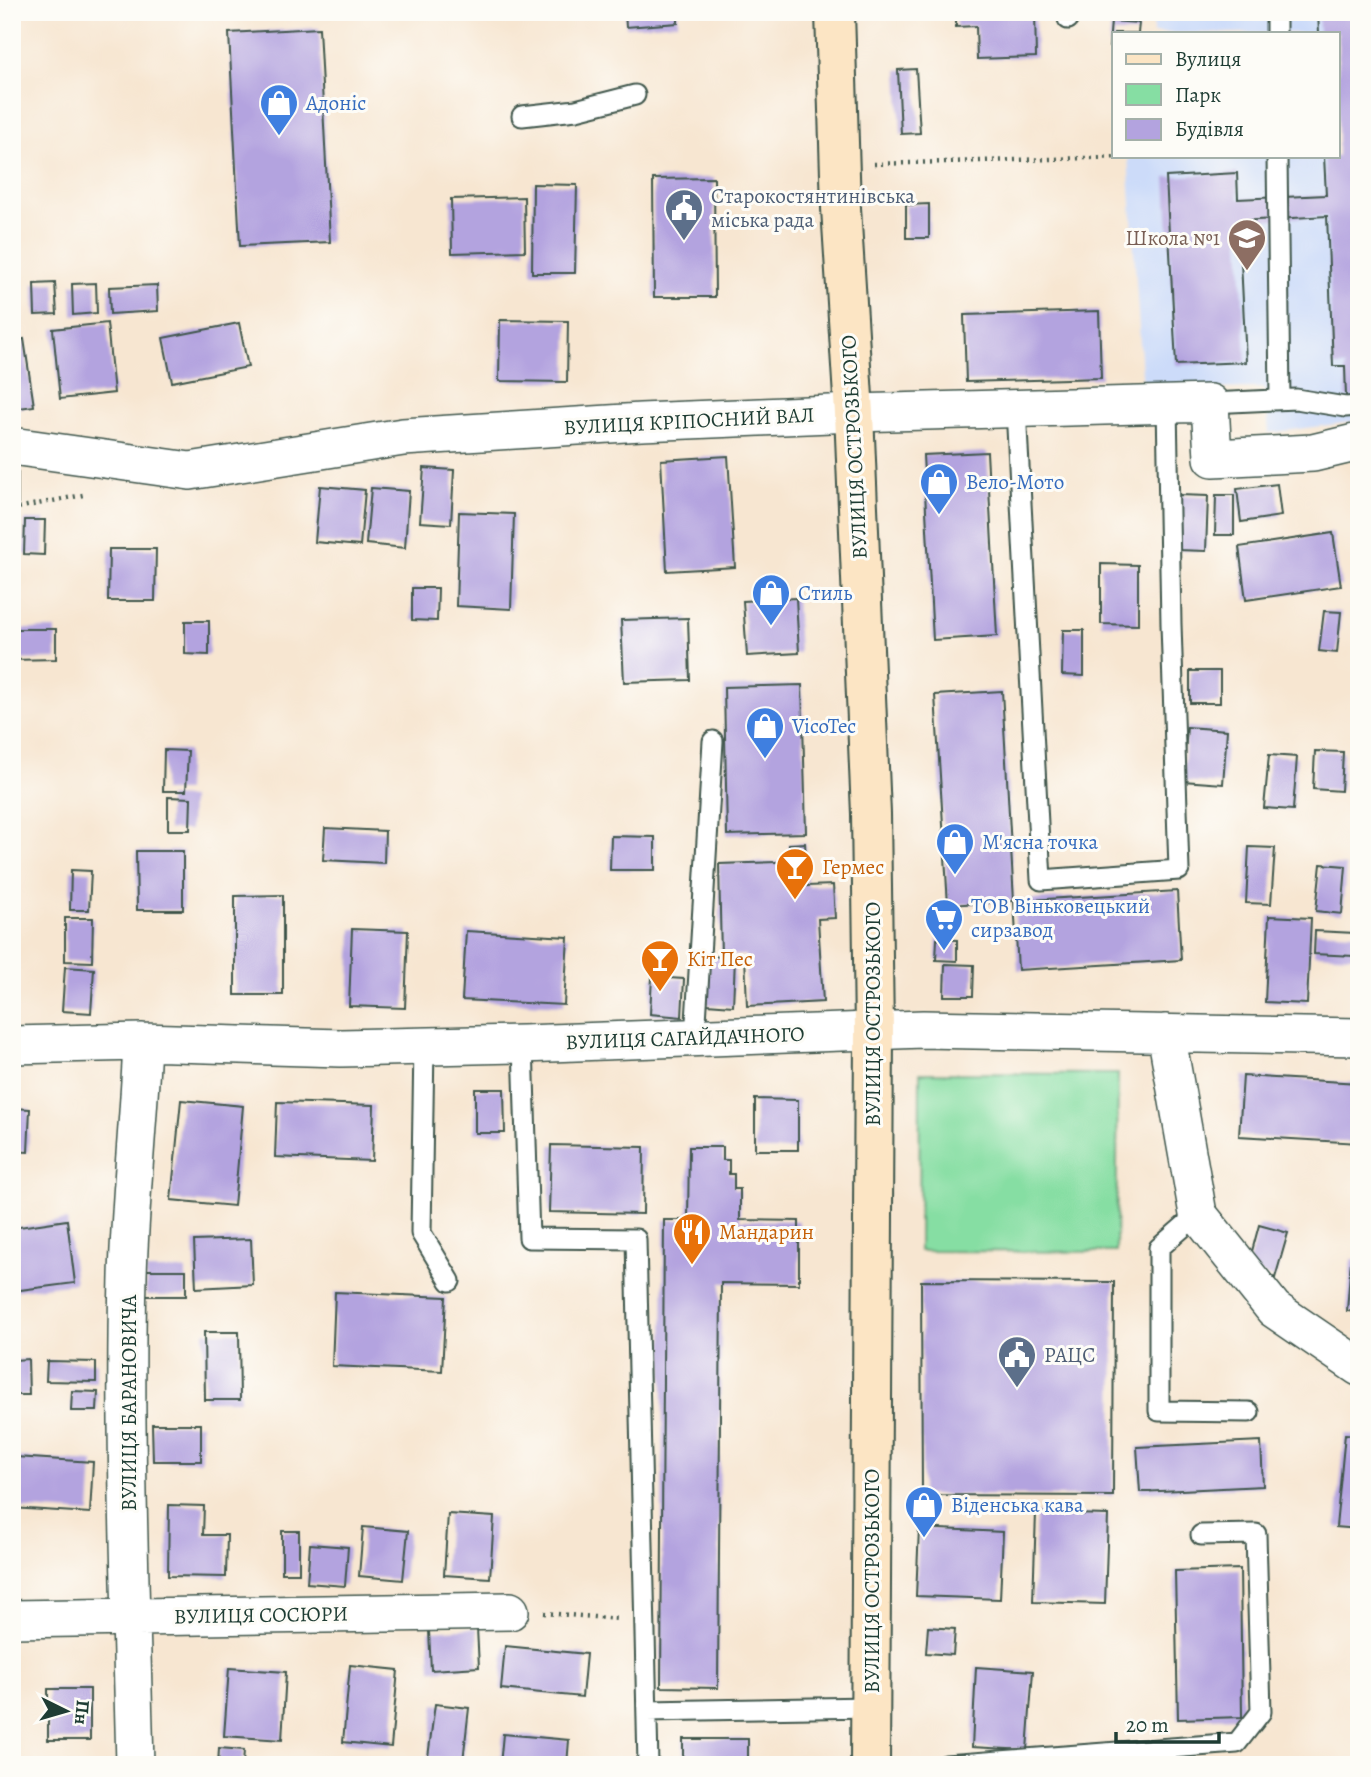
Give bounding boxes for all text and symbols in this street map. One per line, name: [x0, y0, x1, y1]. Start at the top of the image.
legend: [1112, 32, 1340, 158]
text: Вулиця: [1175, 45, 1241, 73]
text: Парк: [1175, 81, 1221, 109]
shop icon: Адоніс: [258, 82, 300, 137]
place label: Адоніс: [305, 89, 366, 117]
text: Будівля: [1175, 115, 1244, 143]
place label: Старокостянтинівська міська рада: [711, 182, 915, 234]
public building icon: Старокостянтинівська міська рада: [663, 187, 705, 242]
school or university icon: Школа №1: [1226, 217, 1268, 272]
place label: Школа №1: [1125, 224, 1220, 252]
street label: ВУЛИЦЯ ОСТРОЗЬКОГО: [834, 334, 874, 560]
street label: ВУЛИЦЯ КРІПОСНИЙ ВАЛ: [563, 400, 815, 442]
shop icon: Вело-Мото: [918, 461, 960, 516]
place label: Вело-Мото: [966, 468, 1064, 496]
shop icon: Стиль: [750, 572, 792, 627]
place label: Стиль: [798, 579, 852, 607]
shop icon: VicoTec: [744, 705, 786, 760]
place label: VicoTec: [791, 712, 856, 740]
shop icon: М'ясна точка: [934, 821, 976, 876]
place label: М'ясна точка: [982, 828, 1098, 856]
bar icon: Гермес: [774, 846, 816, 901]
place label: Гермес: [822, 853, 884, 881]
place label: ТОВ Віньковецький сирзавод: [971, 892, 1150, 944]
supermarket icon: ТОВ Віньковецький сирзавод: [923, 897, 965, 952]
street label: ВУЛИЦЯ ОСТРОЗЬКОГО: [859, 902, 887, 1126]
bar icon: Кіт Пес: [639, 938, 681, 993]
place label: Кіт Пес: [687, 945, 753, 973]
street label: ВУЛИЦЯ САГАЙДАЧНОГО: [565, 1020, 805, 1056]
restaurant icon: Мандарин: [671, 1211, 713, 1266]
place label: Мандарин: [719, 1218, 814, 1246]
street label: ВУЛИЦЯ БАРАНОВИЧА: [115, 1294, 143, 1511]
public building icon: РАЦС: [996, 1334, 1038, 1389]
place label: РАЦС: [1044, 1341, 1095, 1369]
street label: ВУЛИЦЯ ОСТРОЗЬКОГО: [858, 1469, 886, 1693]
shop icon: Віденська кава: [903, 1484, 945, 1539]
place label: Віденська кава: [951, 1491, 1084, 1519]
street label: ВУЛИЦЯ СОСЮРИ: [174, 1599, 348, 1631]
north arrow: [32, 1676, 102, 1746]
text: Пн: [68, 1699, 96, 1726]
scale bar: [1116, 1700, 1219, 1744]
text: 20 m: [1126, 1711, 1169, 1739]

